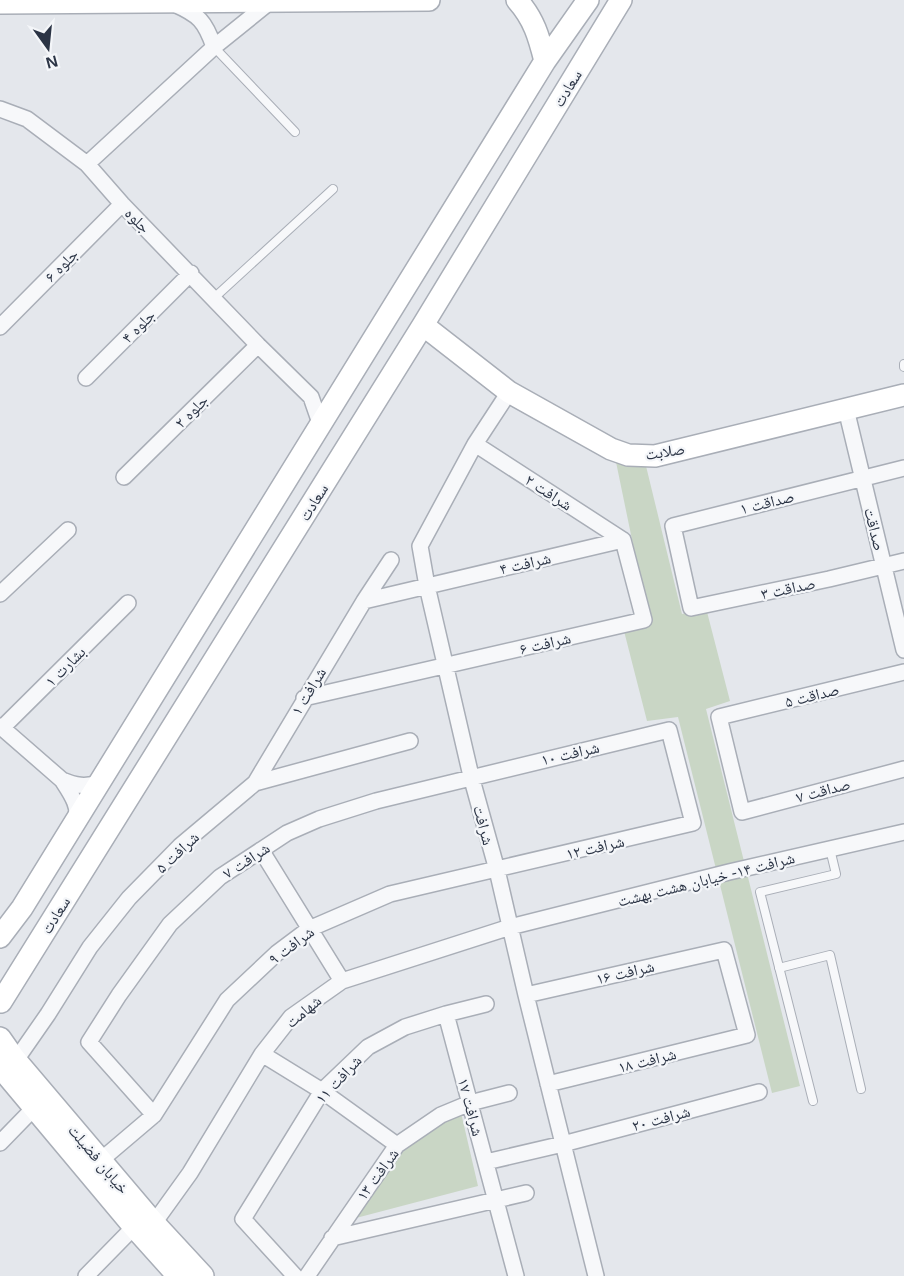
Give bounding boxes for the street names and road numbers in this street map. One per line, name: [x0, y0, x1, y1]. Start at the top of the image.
street label: سعادت: [550, 67, 585, 110]
street label: جلوه: [121, 204, 154, 237]
street label: جلوه ۶: [41, 245, 82, 286]
street label: جلوه ۴: [118, 306, 159, 347]
street label: جلوه ۲: [171, 391, 212, 432]
street label: صلابت: [644, 440, 686, 463]
street label: شرافت ۲: [522, 471, 575, 515]
street label: سعادت: [296, 481, 331, 524]
street label: صداقت ۱: [738, 488, 796, 517]
street label: صداقت: [861, 506, 888, 552]
street label: شرافت ۴: [498, 549, 553, 579]
street label: صداقت ۳: [759, 574, 817, 603]
street label: شرافت ۶: [518, 629, 573, 659]
street label: بشارت ۱: [42, 643, 89, 690]
street label: شرافت ۱: [288, 664, 330, 719]
street label: صداقت ۵: [783, 681, 841, 710]
street label: شرافت ۱۰: [539, 739, 601, 769]
street label: صداقت ۷: [794, 775, 852, 806]
street label: شرافت: [469, 803, 497, 847]
street label: شرافت ۵: [152, 828, 203, 877]
street label: شرافت ۱۲: [564, 833, 626, 863]
street label: شرافت ۷: [220, 839, 273, 883]
street label: شرافت ۱۴- خیابان هشت بهشت: [616, 849, 797, 912]
street label: سعادت: [38, 894, 73, 937]
street label: شرافت ۹: [265, 923, 318, 969]
street label: شرافت ۱۶: [594, 958, 656, 988]
street label: شهامت: [282, 992, 325, 1032]
street label: شرافت ۱۸: [616, 1045, 678, 1077]
street label: شرافت ۱۱: [312, 1052, 366, 1108]
street label: شرافت ۱۷: [454, 1076, 486, 1138]
street label: شرافت ۲۰: [630, 1103, 692, 1135]
street label: خیابان فضیلت: [64, 1122, 132, 1198]
street label: شرافت ۱۳: [353, 1145, 403, 1204]

